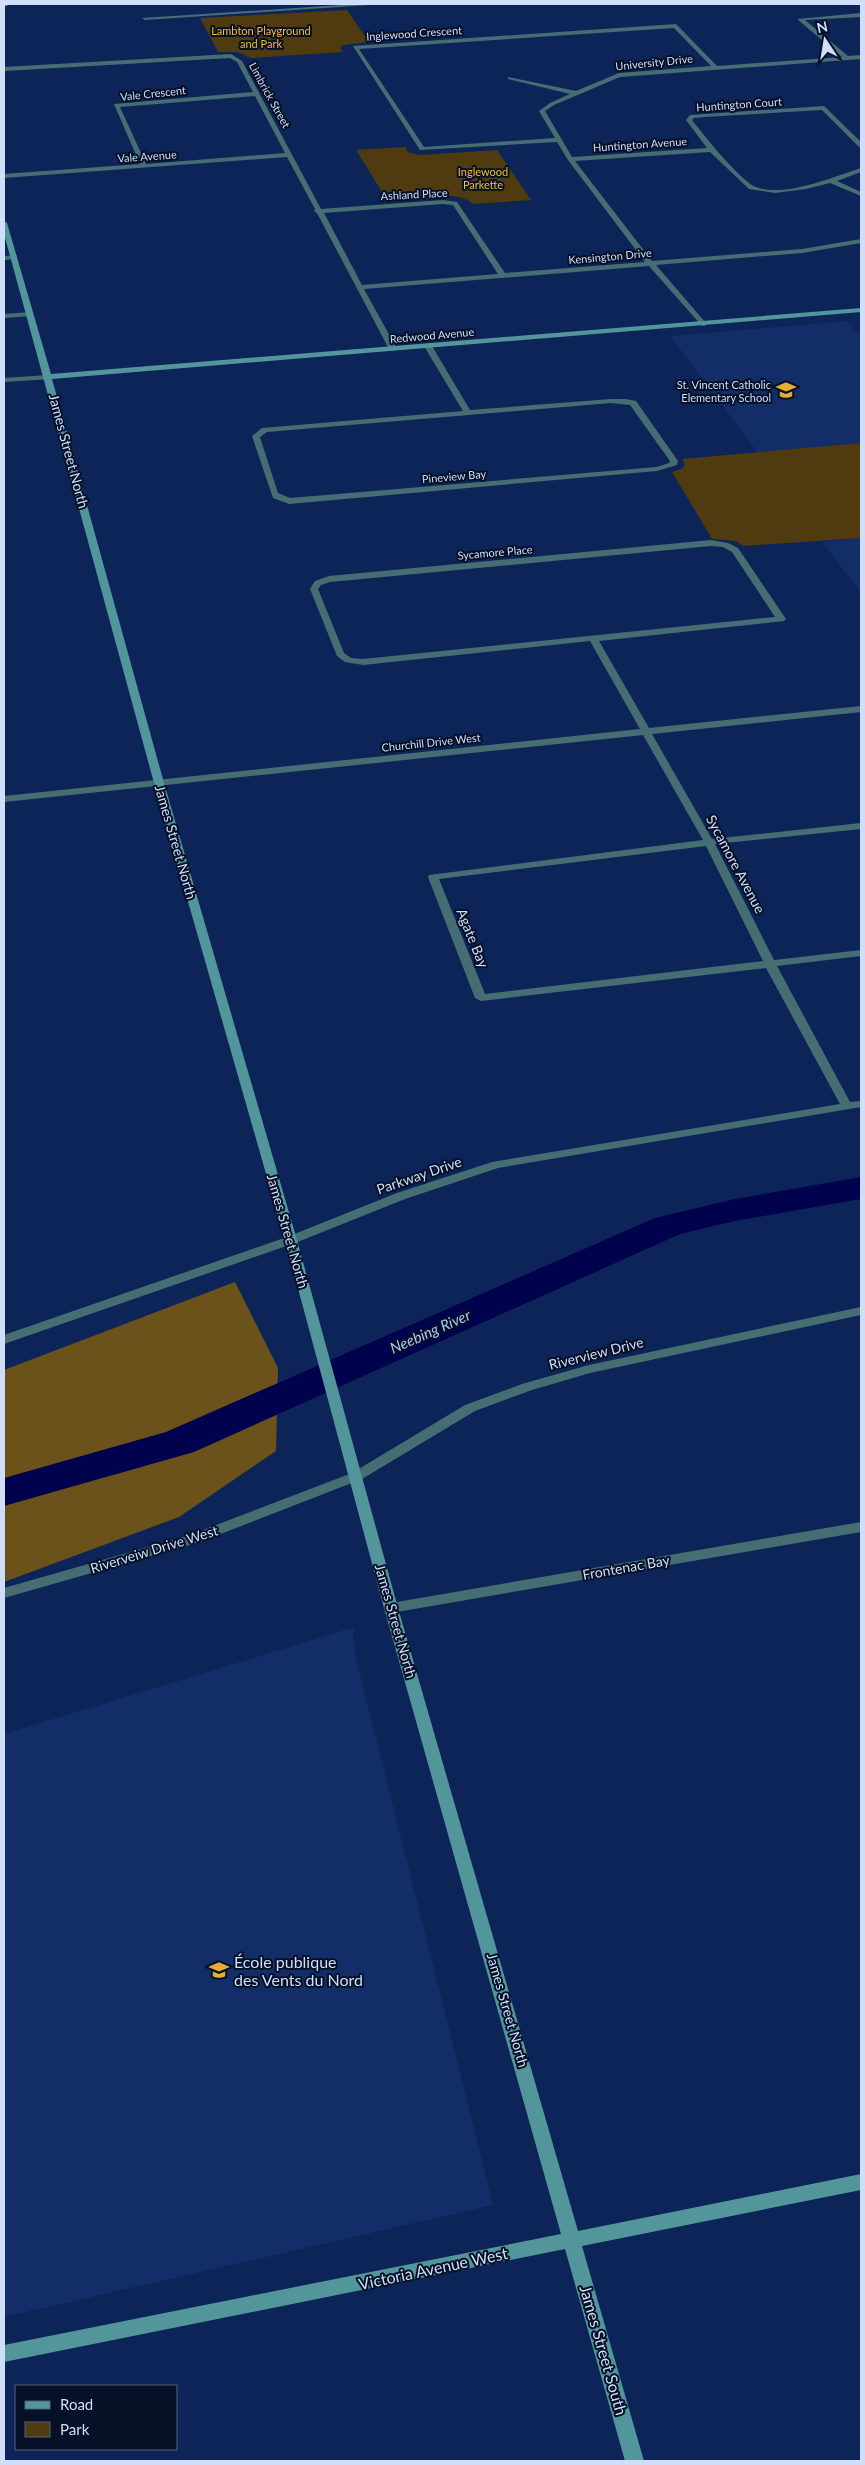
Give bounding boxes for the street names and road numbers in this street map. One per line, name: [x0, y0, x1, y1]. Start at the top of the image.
street label: Inglewood Crescent: [366, 23, 462, 43]
street label: University Drive: [615, 51, 694, 73]
street label: Limbrick Street: [247, 60, 293, 130]
street label: Vale Crescent: [120, 83, 187, 103]
street label: Huntington Court: [696, 95, 782, 113]
street label: Huntington Avenue: [593, 134, 688, 154]
street label: Vale Avenue: [117, 147, 177, 165]
street label: Ashland Place: [380, 186, 448, 202]
street label: Kensington Drive: [568, 246, 652, 266]
street label: Redwood Avenue: [389, 325, 475, 345]
street label: James Street North: [46, 392, 92, 510]
street label: Pineview Bay: [421, 467, 487, 485]
street label: Sycamore Place: [457, 542, 533, 562]
street label: Churchill Drive West: [381, 730, 481, 754]
street label: James Street North: [152, 783, 200, 901]
street label: Sycamore Avenue: [703, 812, 769, 916]
street label: Agate Bay: [453, 906, 493, 971]
street label: Parkway Drive: [374, 1152, 464, 1198]
street label: James Street North: [264, 1172, 312, 1290]
street label: Riverview Drive: [547, 1333, 645, 1373]
street label: Riverveiw Drive West: [88, 1521, 220, 1577]
street label: Frontenac Bay: [581, 1551, 672, 1583]
street label: James Street North: [372, 1562, 420, 1680]
street label: James Street North: [484, 1951, 532, 2069]
street label: Victoria Avenue West: [357, 2243, 510, 2293]
street label: James Street South: [576, 2283, 632, 2417]

